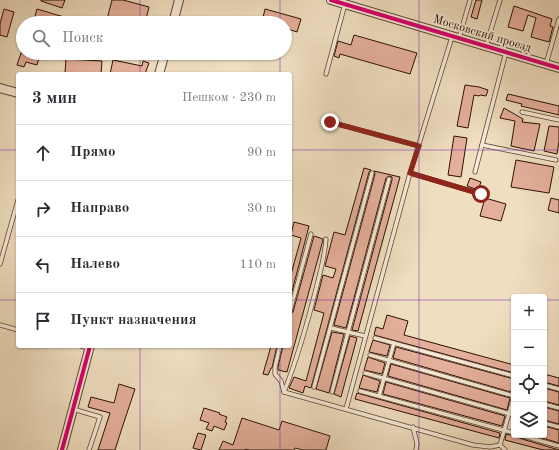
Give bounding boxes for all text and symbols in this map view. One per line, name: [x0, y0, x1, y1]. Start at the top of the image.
street label: Московский проезд: [432, 13, 533, 55]
search box: [16, 16, 292, 60]
icon: search: [30, 27, 52, 49]
text: Поиск: [62, 31, 103, 46]
text: 3 мин: [32, 90, 77, 107]
text: Пешком · 230 m: [182, 91, 276, 104]
route end: [321, 113, 339, 131]
icon: ahead: [32, 142, 54, 164]
text: Прямо: [70, 145, 116, 160]
text: 90 m: [247, 146, 276, 159]
route start: [472, 185, 490, 203]
icon: right: [32, 198, 54, 220]
text: Направо: [70, 201, 129, 216]
text: 30 m: [247, 202, 276, 215]
icon: left: [32, 254, 54, 276]
text: Налево: [70, 257, 120, 272]
text: 110 m: [239, 258, 276, 271]
map controls: [511, 294, 547, 438]
button: +: [511, 294, 547, 330]
icon: arrive: [32, 310, 54, 332]
text: Пункт назначения: [70, 313, 197, 328]
button: −: [511, 330, 547, 366]
button: locate: [511, 366, 547, 402]
button: layers: [511, 402, 547, 438]

